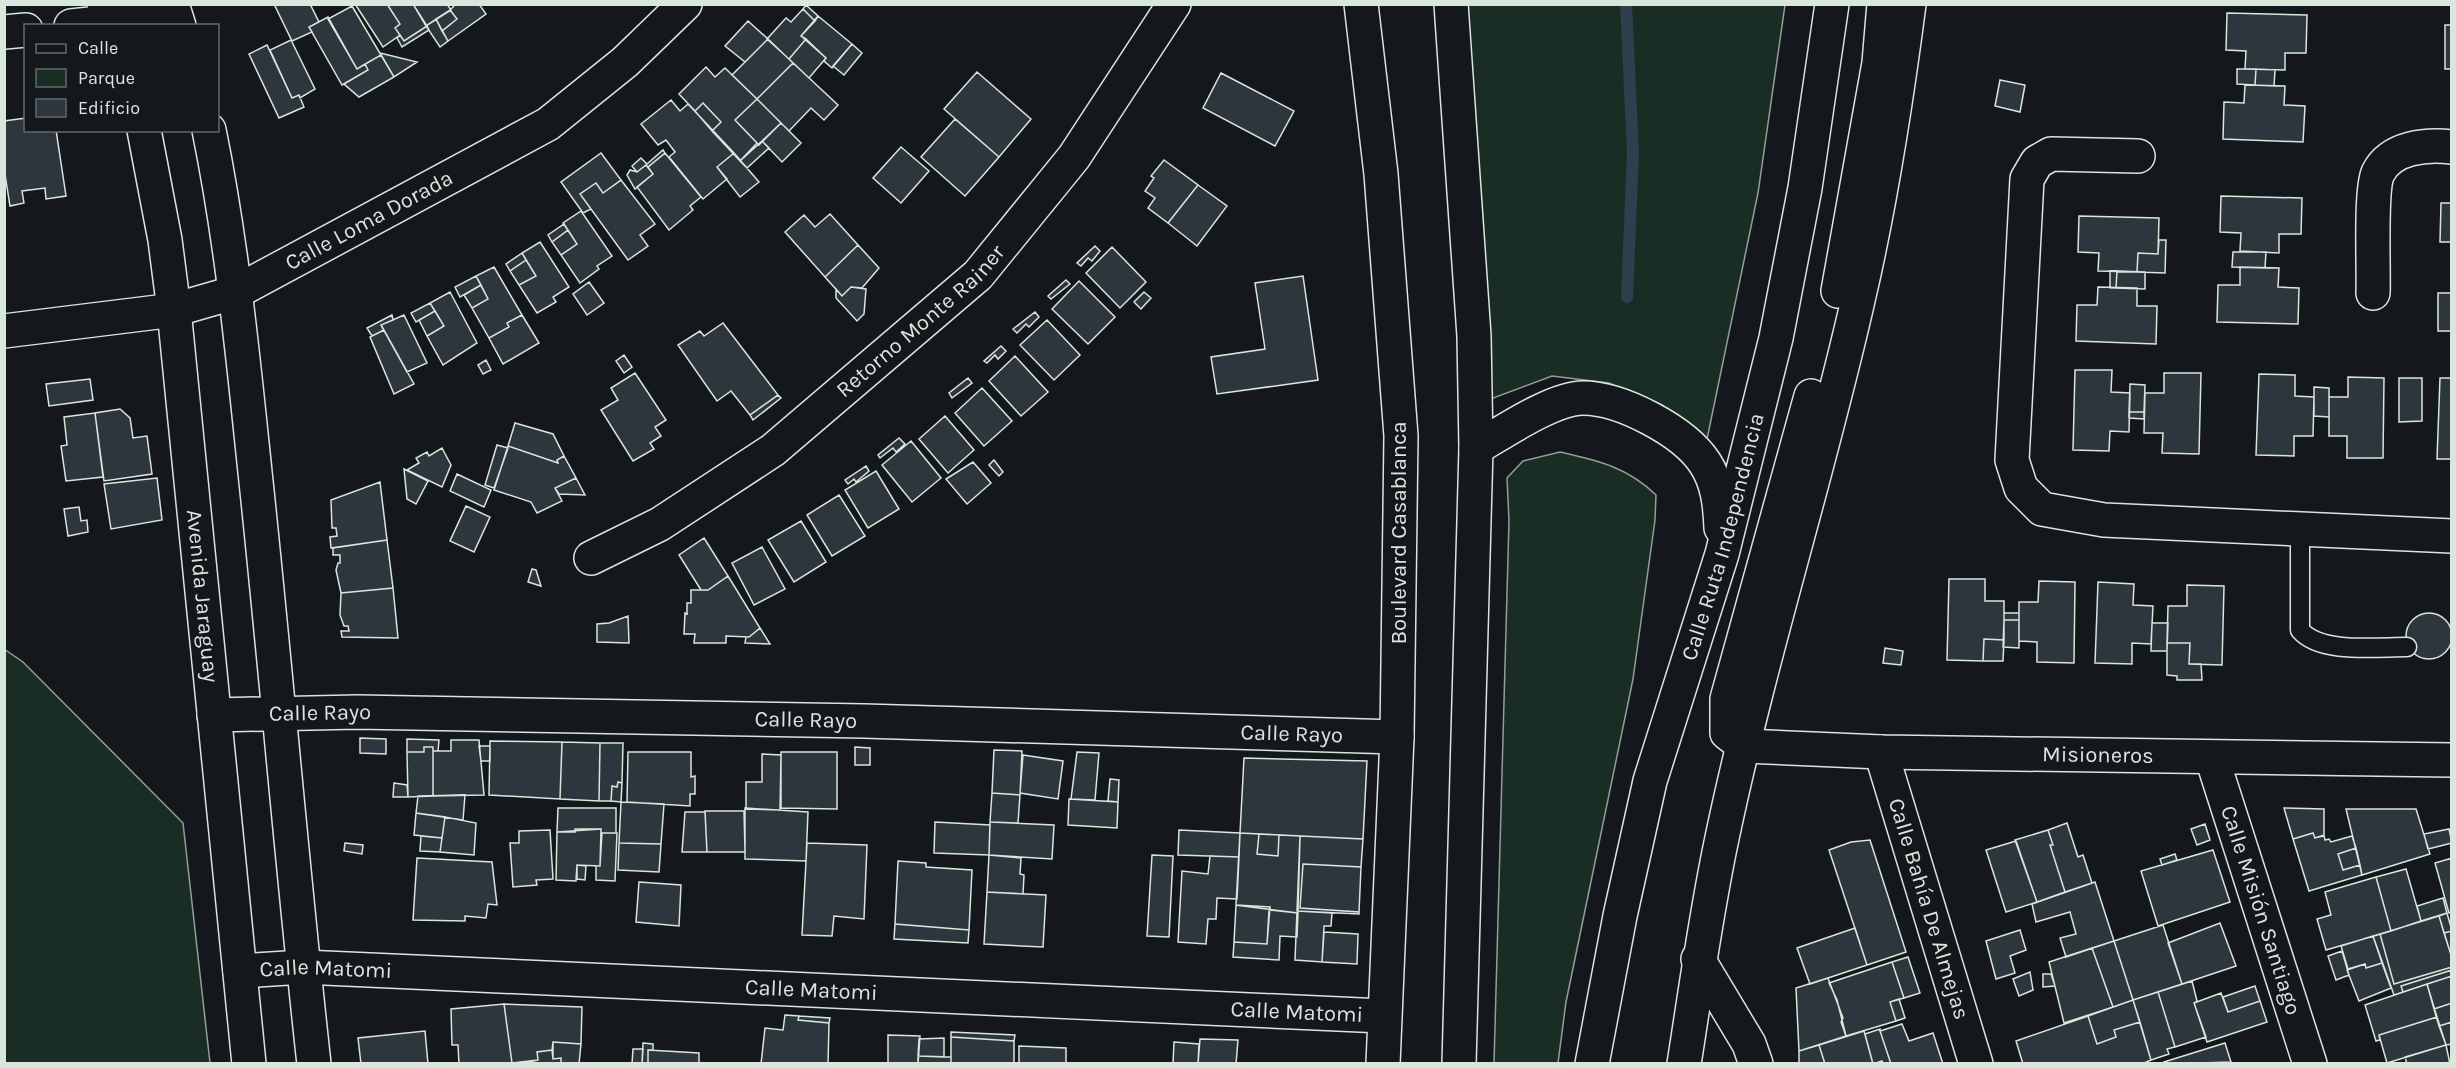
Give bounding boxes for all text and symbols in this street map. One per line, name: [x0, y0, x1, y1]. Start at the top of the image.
legend: [24, 24, 219, 132]
text: Calle: [78, 37, 118, 59]
text: Parque: [78, 67, 135, 89]
text: Edificio: [78, 97, 140, 119]
street label: Calle Loma Dorada: [281, 165, 457, 276]
street label: Retorno Monte Rainer: [831, 240, 1010, 403]
street label: Calle Ruta Independencia: [1676, 410, 1770, 664]
street label: Boulevard Casablanca: [1386, 421, 1412, 645]
street label: Avenida Jaraguay: [181, 508, 224, 684]
street label: Calle Rayo: [269, 699, 371, 727]
street label: Calle Rayo: [754, 706, 857, 734]
street label: Calle Rayo: [1240, 719, 1343, 748]
street label: Misioneros: [2042, 741, 2154, 769]
street label: Calle Bahía De Almejas: [1883, 795, 1975, 1023]
street label: Calle Misión Santiago: [2215, 802, 2307, 1018]
street label: Calle Matomi: [259, 954, 393, 984]
street label: Calle Matomi: [744, 974, 878, 1006]
street label: Calle Matomi: [1230, 996, 1364, 1028]

